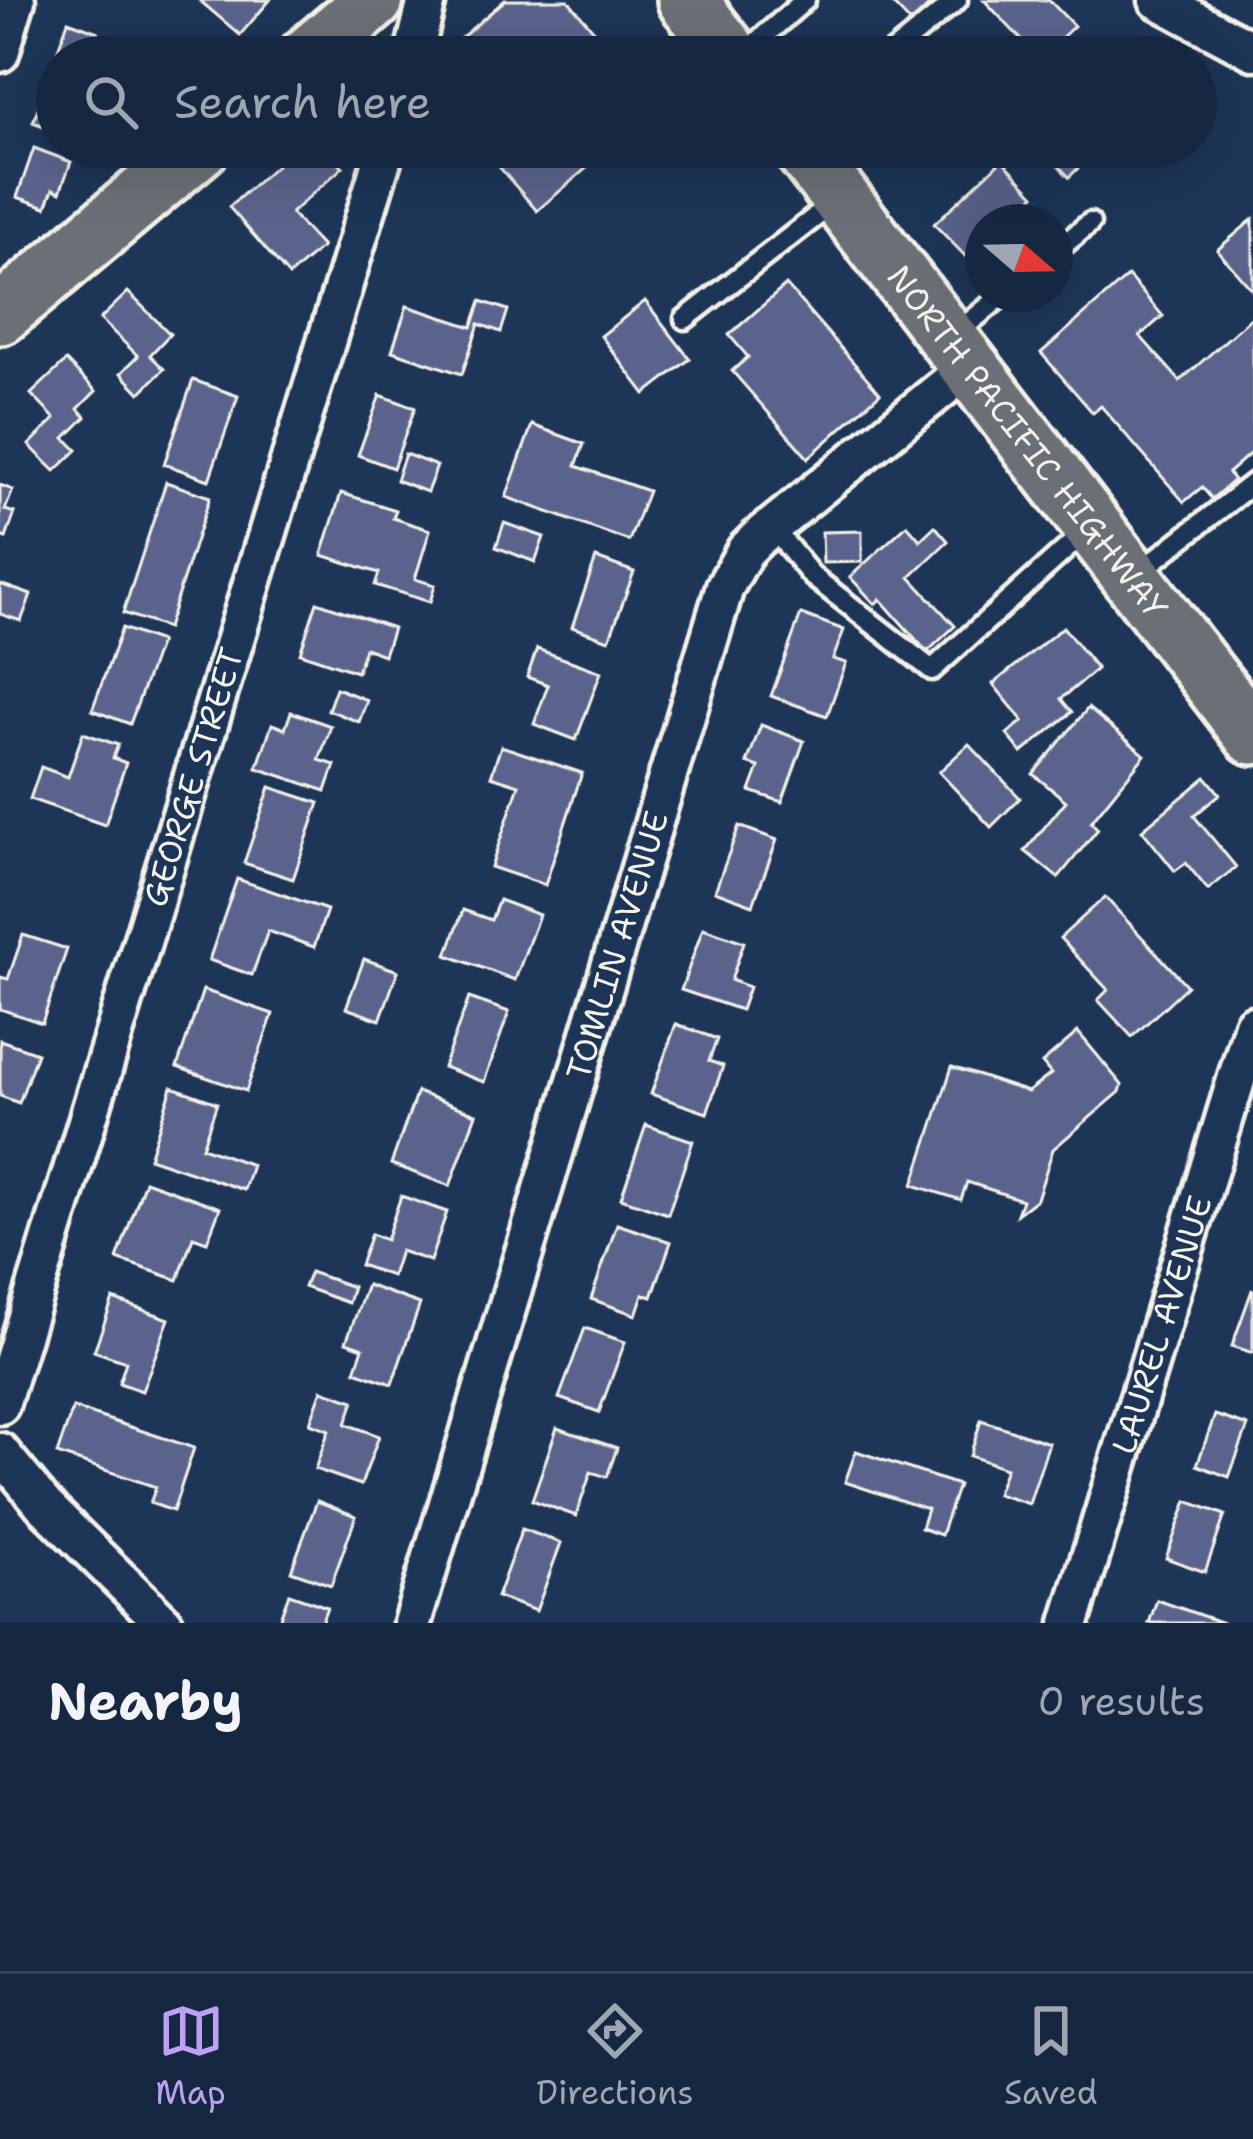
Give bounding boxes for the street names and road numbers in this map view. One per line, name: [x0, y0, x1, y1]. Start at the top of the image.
street label: NORTH PACIFIC HIGHWAY: [877, 256, 1178, 629]
street label: GEORGE STREET: [132, 642, 254, 912]
street label: TOMLIN AVENUE: [555, 806, 679, 1085]
street label: LAUREL AVENUE: [1101, 1190, 1223, 1460]

